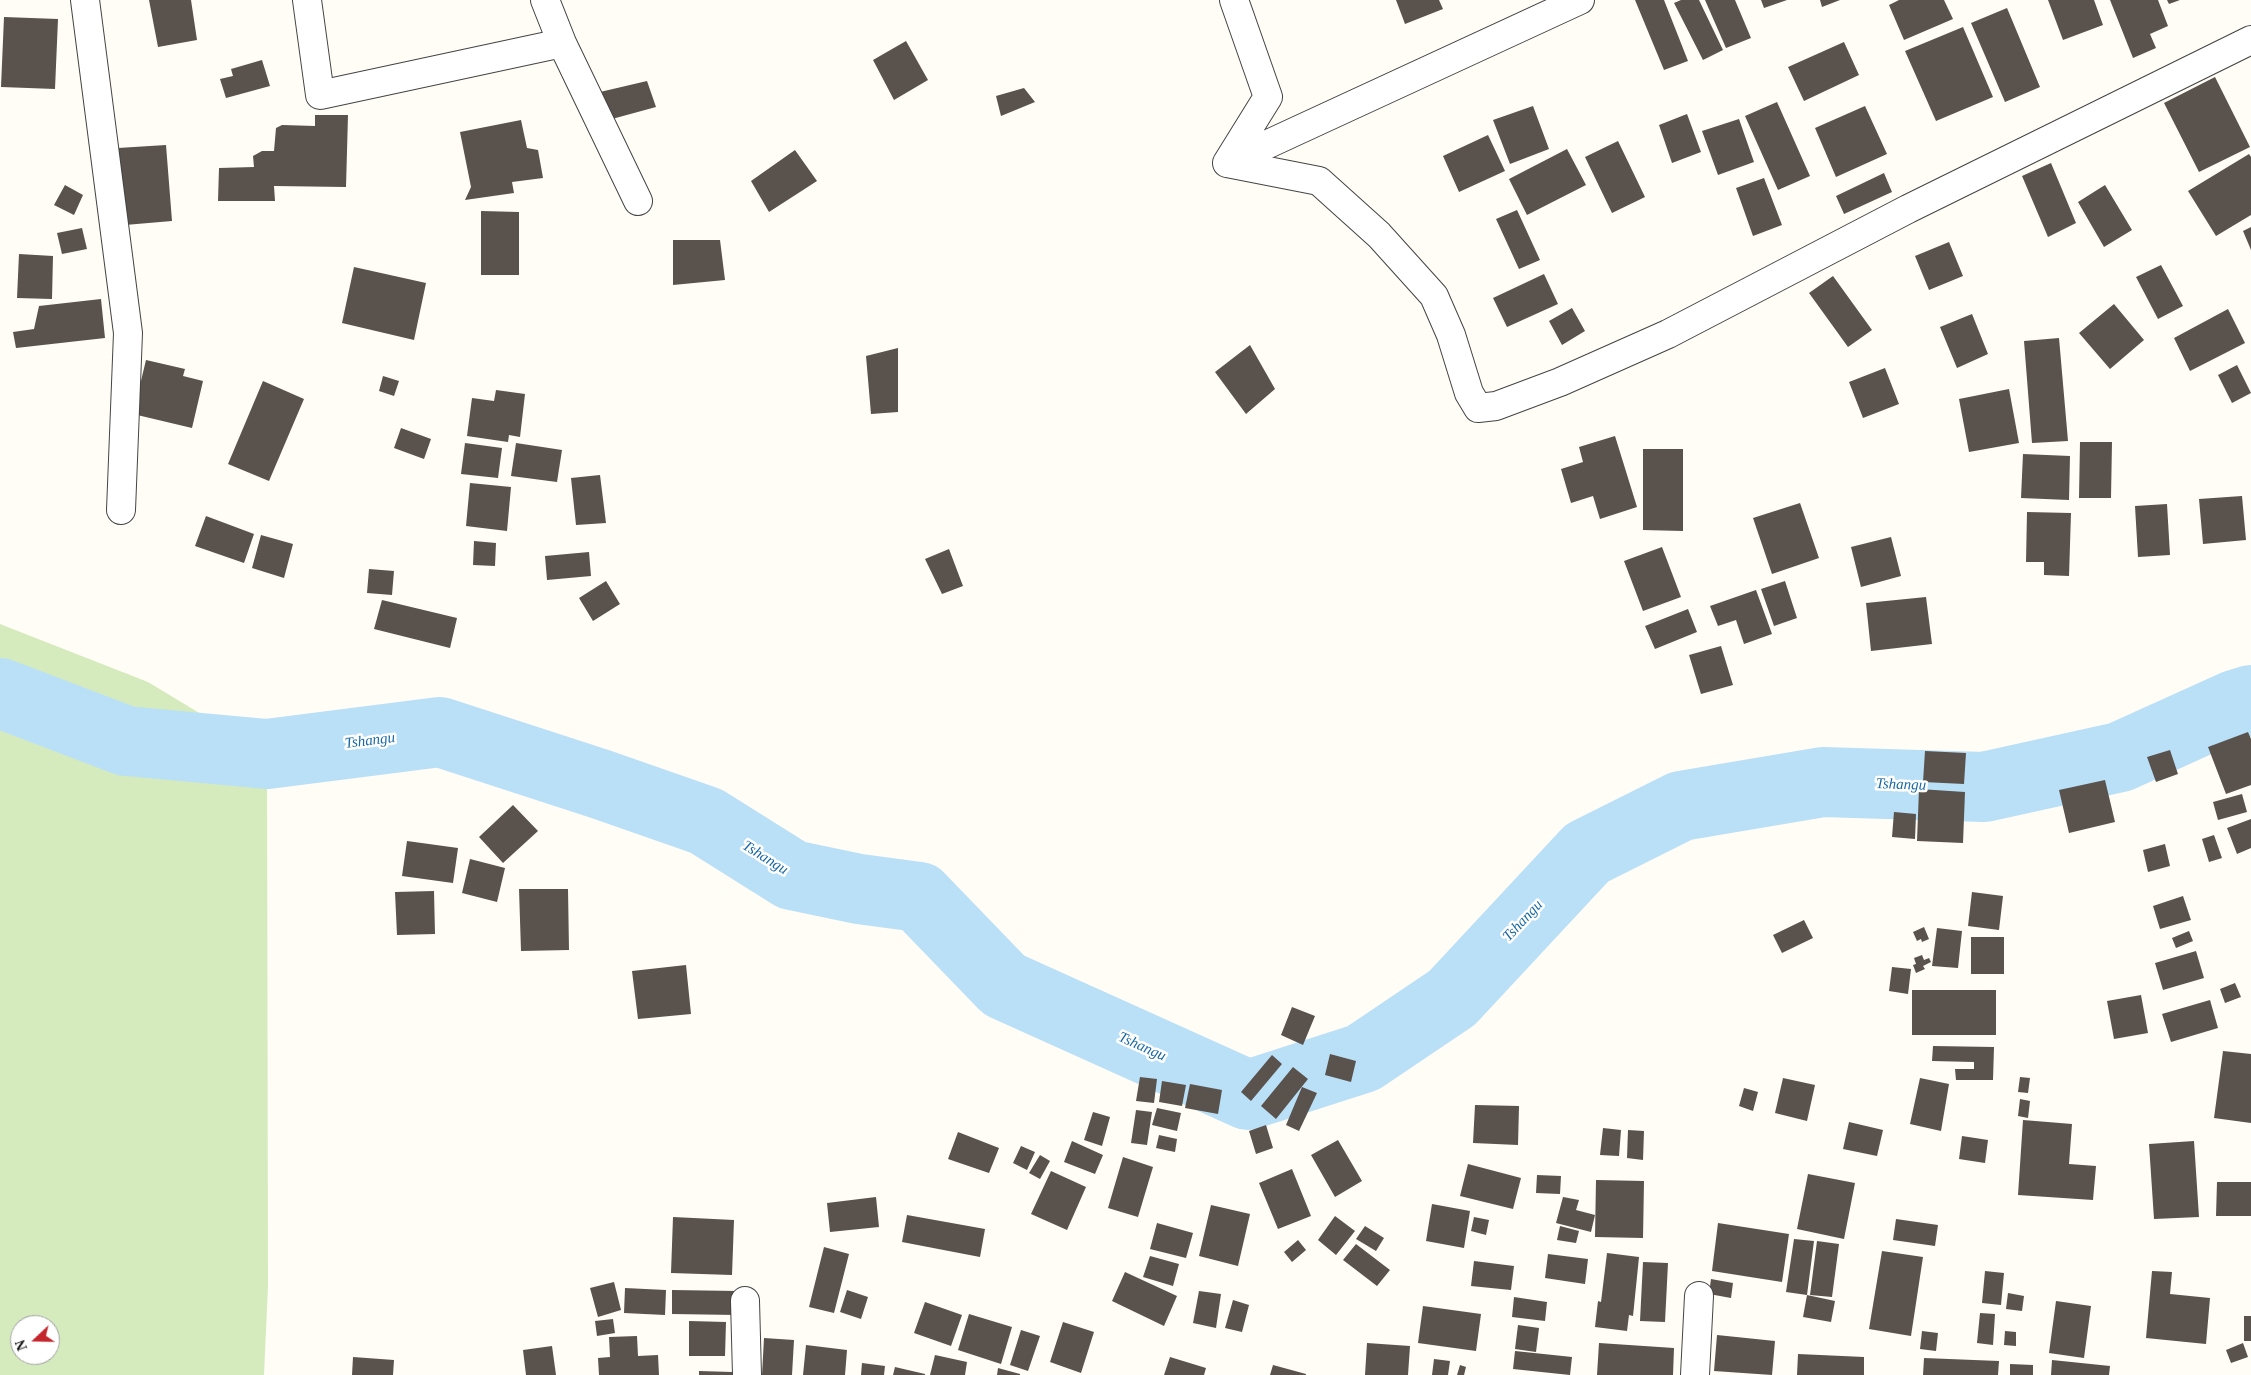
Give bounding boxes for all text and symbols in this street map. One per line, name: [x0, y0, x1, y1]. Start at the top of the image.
water label: Tshangu: [344, 729, 396, 753]
water label: Tshangu: [1876, 775, 1926, 795]
water label: Tshangu: [739, 837, 791, 879]
water label: Tshangu: [1499, 896, 1547, 946]
water label: Tshangu: [1115, 1029, 1169, 1065]
north arrow: [10, 1315, 60, 1365]
text: N: [13, 1338, 30, 1353]

